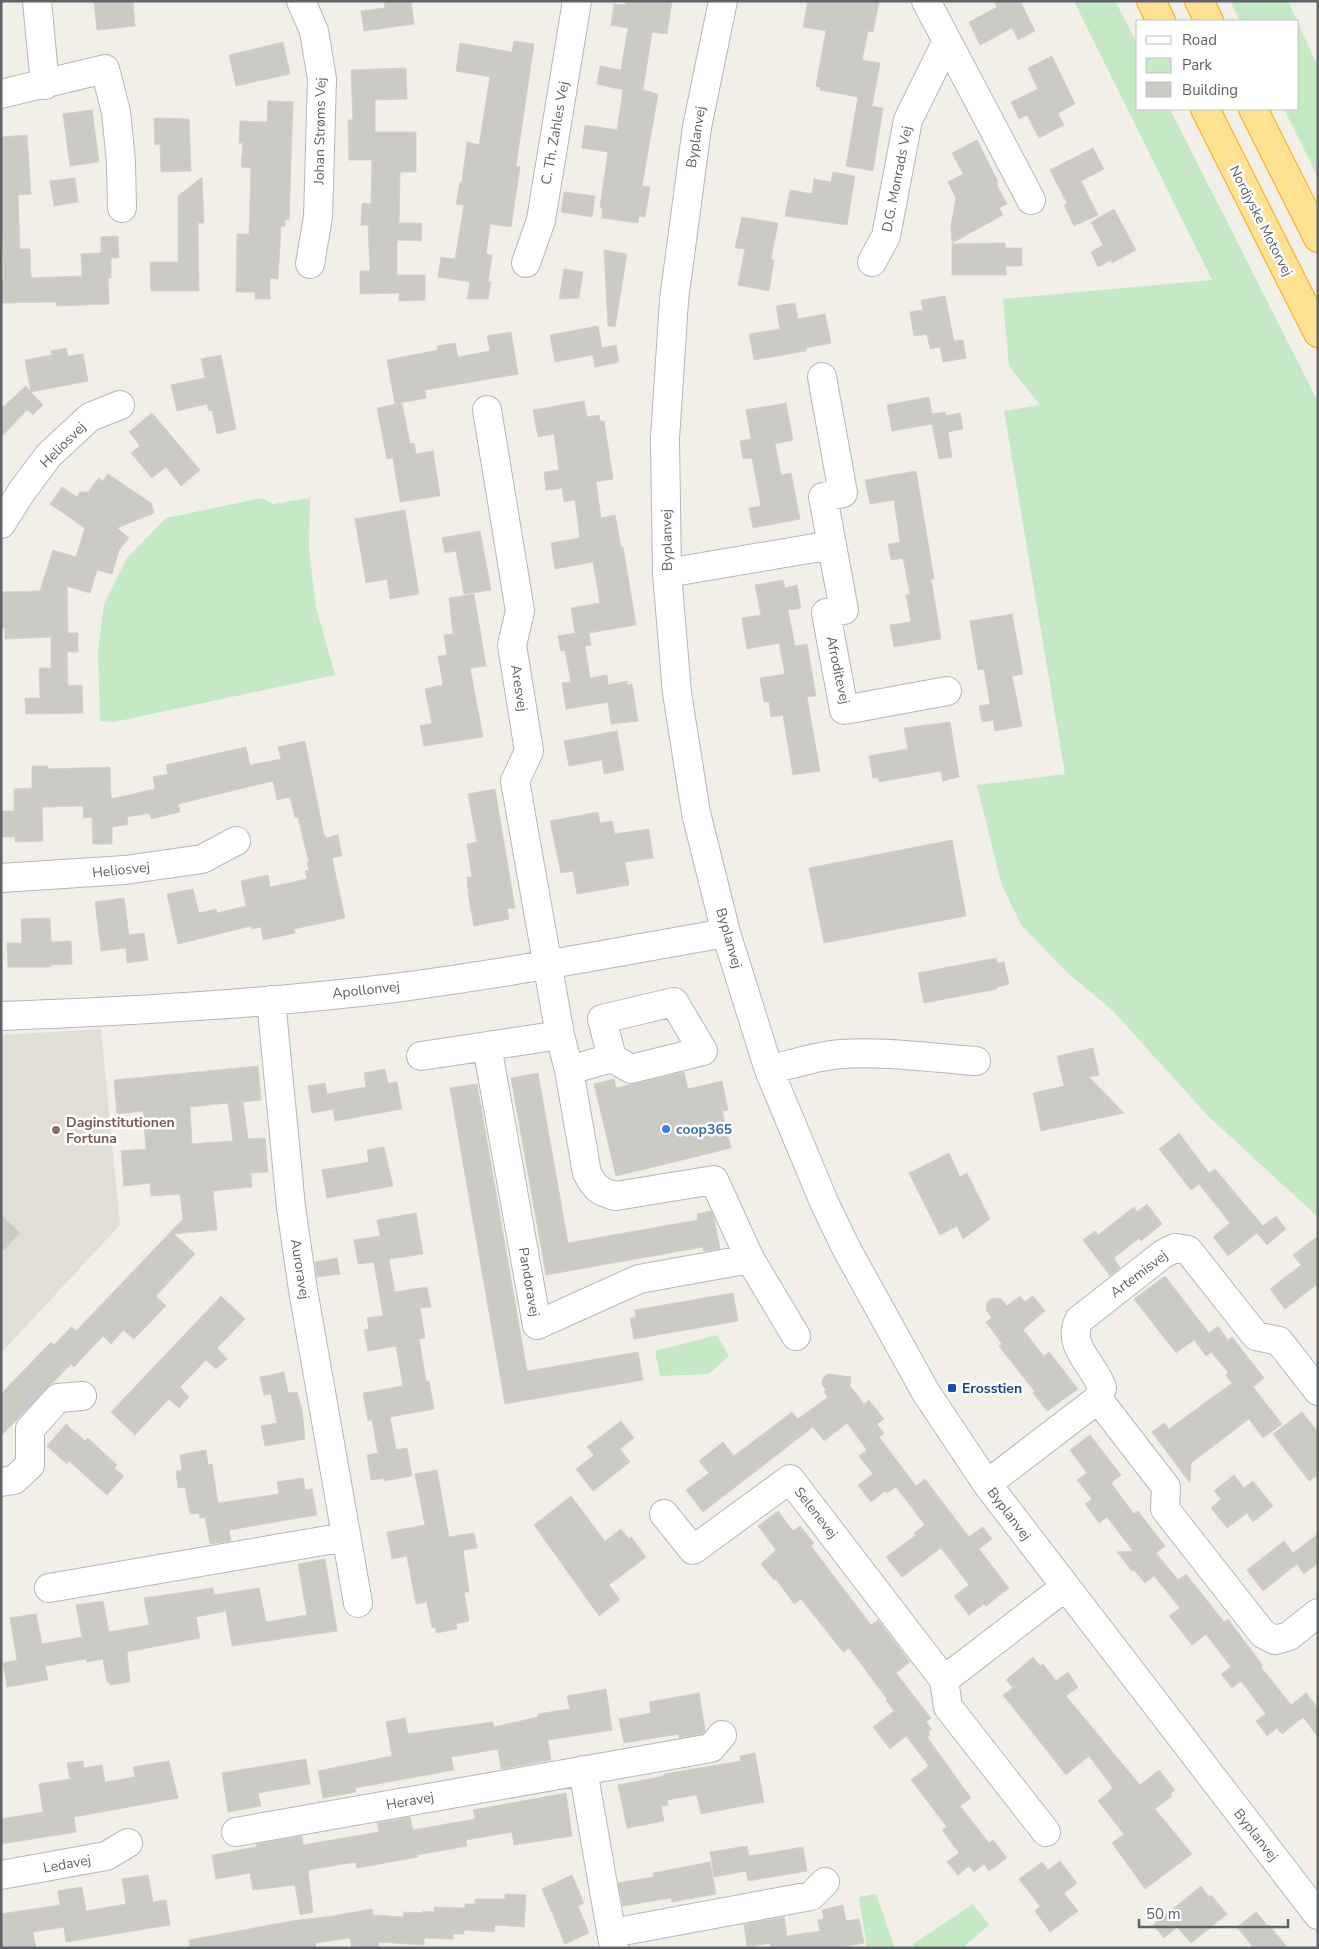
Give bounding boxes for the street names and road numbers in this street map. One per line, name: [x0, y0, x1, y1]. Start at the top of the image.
street label: Johan Strøms Vej: [310, 77, 330, 186]
street label: C. Th. Zahles Vej: [537, 80, 573, 186]
street label: Byplanvej: [682, 105, 710, 169]
street label: D.G. Monrads Vej: [877, 124, 917, 234]
street label: Nordjyske Motorvej: [1225, 162, 1297, 280]
street label: Heliosvej: [36, 418, 90, 472]
street label: Byplanvej: [657, 509, 677, 571]
street label: Afroditevej: [822, 634, 854, 706]
street label: Aresvej: [506, 663, 532, 713]
street label: Heliosvej: [91, 858, 151, 882]
street label: Byplanvej: [711, 906, 747, 970]
street label: Apollonvej: [331, 977, 401, 1003]
street label: Auroravej: [286, 1237, 314, 1301]
street label: Pandoravej: [514, 1246, 544, 1318]
street label: Artemisvej: [1106, 1246, 1172, 1302]
street label: Selenevej: [790, 1483, 842, 1543]
street label: Byplanvej: [983, 1483, 1035, 1545]
street label: Heravej: [385, 1787, 435, 1815]
street label: Byplanvej: [1229, 1805, 1283, 1865]
street label: Ledavej: [42, 1850, 92, 1878]

